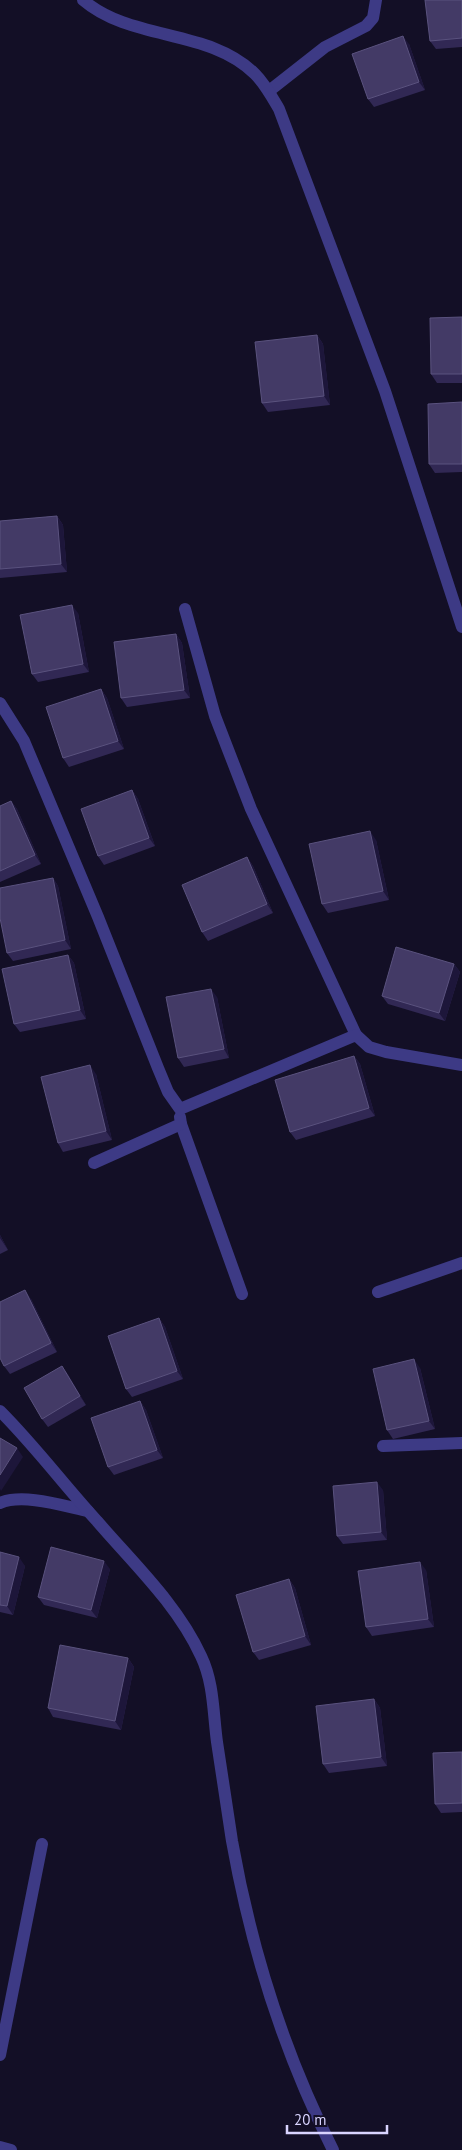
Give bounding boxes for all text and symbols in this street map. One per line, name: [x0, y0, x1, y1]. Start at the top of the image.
scale bar: [287, 2102, 387, 2134]
text: 20 m: [294, 2110, 327, 2129]

